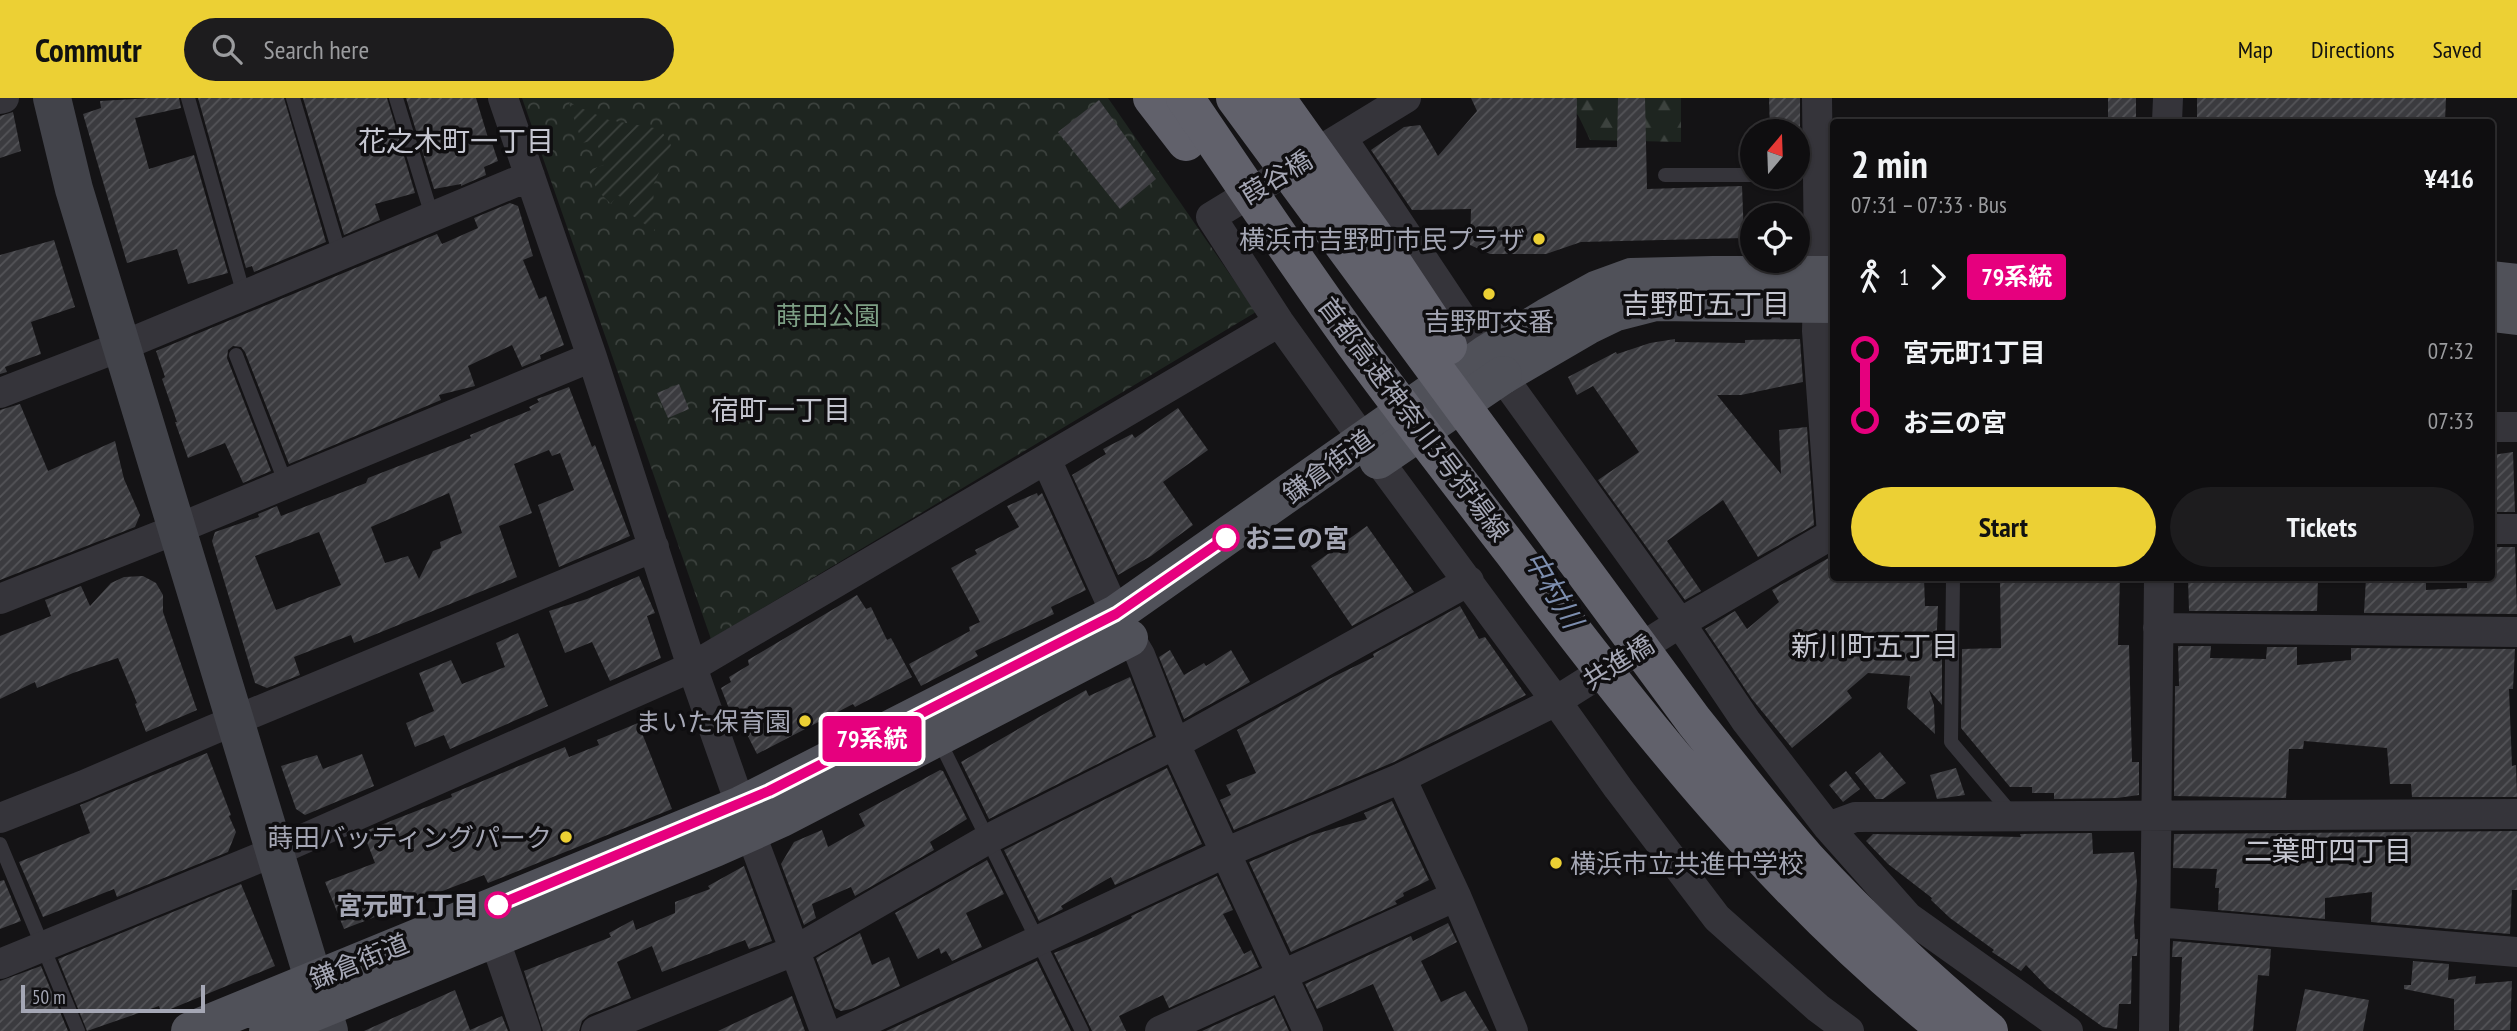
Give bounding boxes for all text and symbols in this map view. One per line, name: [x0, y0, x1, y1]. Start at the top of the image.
search box: [184, 18, 674, 81]
text: Commutr: [35, 28, 142, 71]
icon: search: [208, 30, 246, 68]
text: Search here: [264, 33, 369, 66]
text: Map: [2238, 34, 2273, 65]
text: Directions: [2311, 34, 2395, 65]
text: Saved: [2433, 34, 2482, 65]
north arrow: [1740, 119, 1810, 189]
map controls: [1740, 119, 1810, 273]
district label: 花之木町一丁目: [358, 122, 554, 159]
text: 2 min: [1851, 139, 1928, 188]
street label: 葭谷橋: [1234, 143, 1318, 211]
text: ¥416: [2424, 162, 2474, 195]
text: 07:31 – 07:33 · Bus: [1851, 190, 2007, 219]
button: locate: [1740, 203, 1810, 273]
place label: 横浜市吉野町市民プラザ: [1239, 223, 1525, 256]
marker: 横浜市吉野町市民プラザ: [1531, 231, 1547, 247]
icon: walk: [1851, 258, 1889, 296]
icon: forward: [1919, 258, 1957, 296]
text: 79系統: [1981, 261, 2052, 292]
text: 1: [1899, 262, 1909, 291]
district label: 吉野町五丁目: [1622, 285, 1790, 322]
marker: 吉野町交番: [1481, 286, 1497, 302]
street label: 首都高速神奈川3号狩場線: [1311, 290, 1517, 548]
park label: 蒔田公園: [776, 299, 880, 332]
place label: 吉野町交番: [1424, 305, 1554, 338]
text: 宮元町1丁目: [1903, 336, 2045, 369]
text: 07:32: [2428, 336, 2474, 365]
district label: 宿町一丁目: [711, 391, 851, 428]
text: お三の宮: [1903, 406, 2007, 439]
text: 07:33: [2428, 406, 2474, 435]
street label: 鎌倉街道: [1276, 422, 1380, 510]
button: Start: [1851, 487, 2156, 567]
button: Tickets: [2170, 487, 2474, 567]
place label: お三の宮: [1245, 522, 1349, 555]
marker: お三の宮: [1213, 525, 1239, 551]
water label: 中村川: [1517, 543, 1593, 637]
street label: 共進橋: [1576, 627, 1660, 697]
district label: 新川町五丁目: [1791, 627, 1959, 664]
place label: まいた保育園: [635, 705, 791, 738]
marker: まいた保育園: [797, 713, 813, 729]
line badge: 79系統: [823, 716, 921, 762]
text: 79系統: [837, 723, 907, 754]
place label: 蒔田バッティングパーク: [268, 821, 552, 854]
marker: 蒔田バッティングパーク: [558, 829, 574, 845]
district label: 二葉町四丁目: [2244, 832, 2412, 869]
place label: 横浜市立共進中学校: [1570, 847, 1804, 880]
marker: 横浜市立共進中学校: [1548, 855, 1564, 871]
place label: 宮元町1丁目: [337, 889, 479, 922]
marker: 宮元町1丁目: [485, 892, 511, 918]
street label: 鎌倉街道: [305, 926, 413, 996]
scale bar: [21, 982, 205, 1014]
text: 50 m: [32, 985, 66, 1009]

